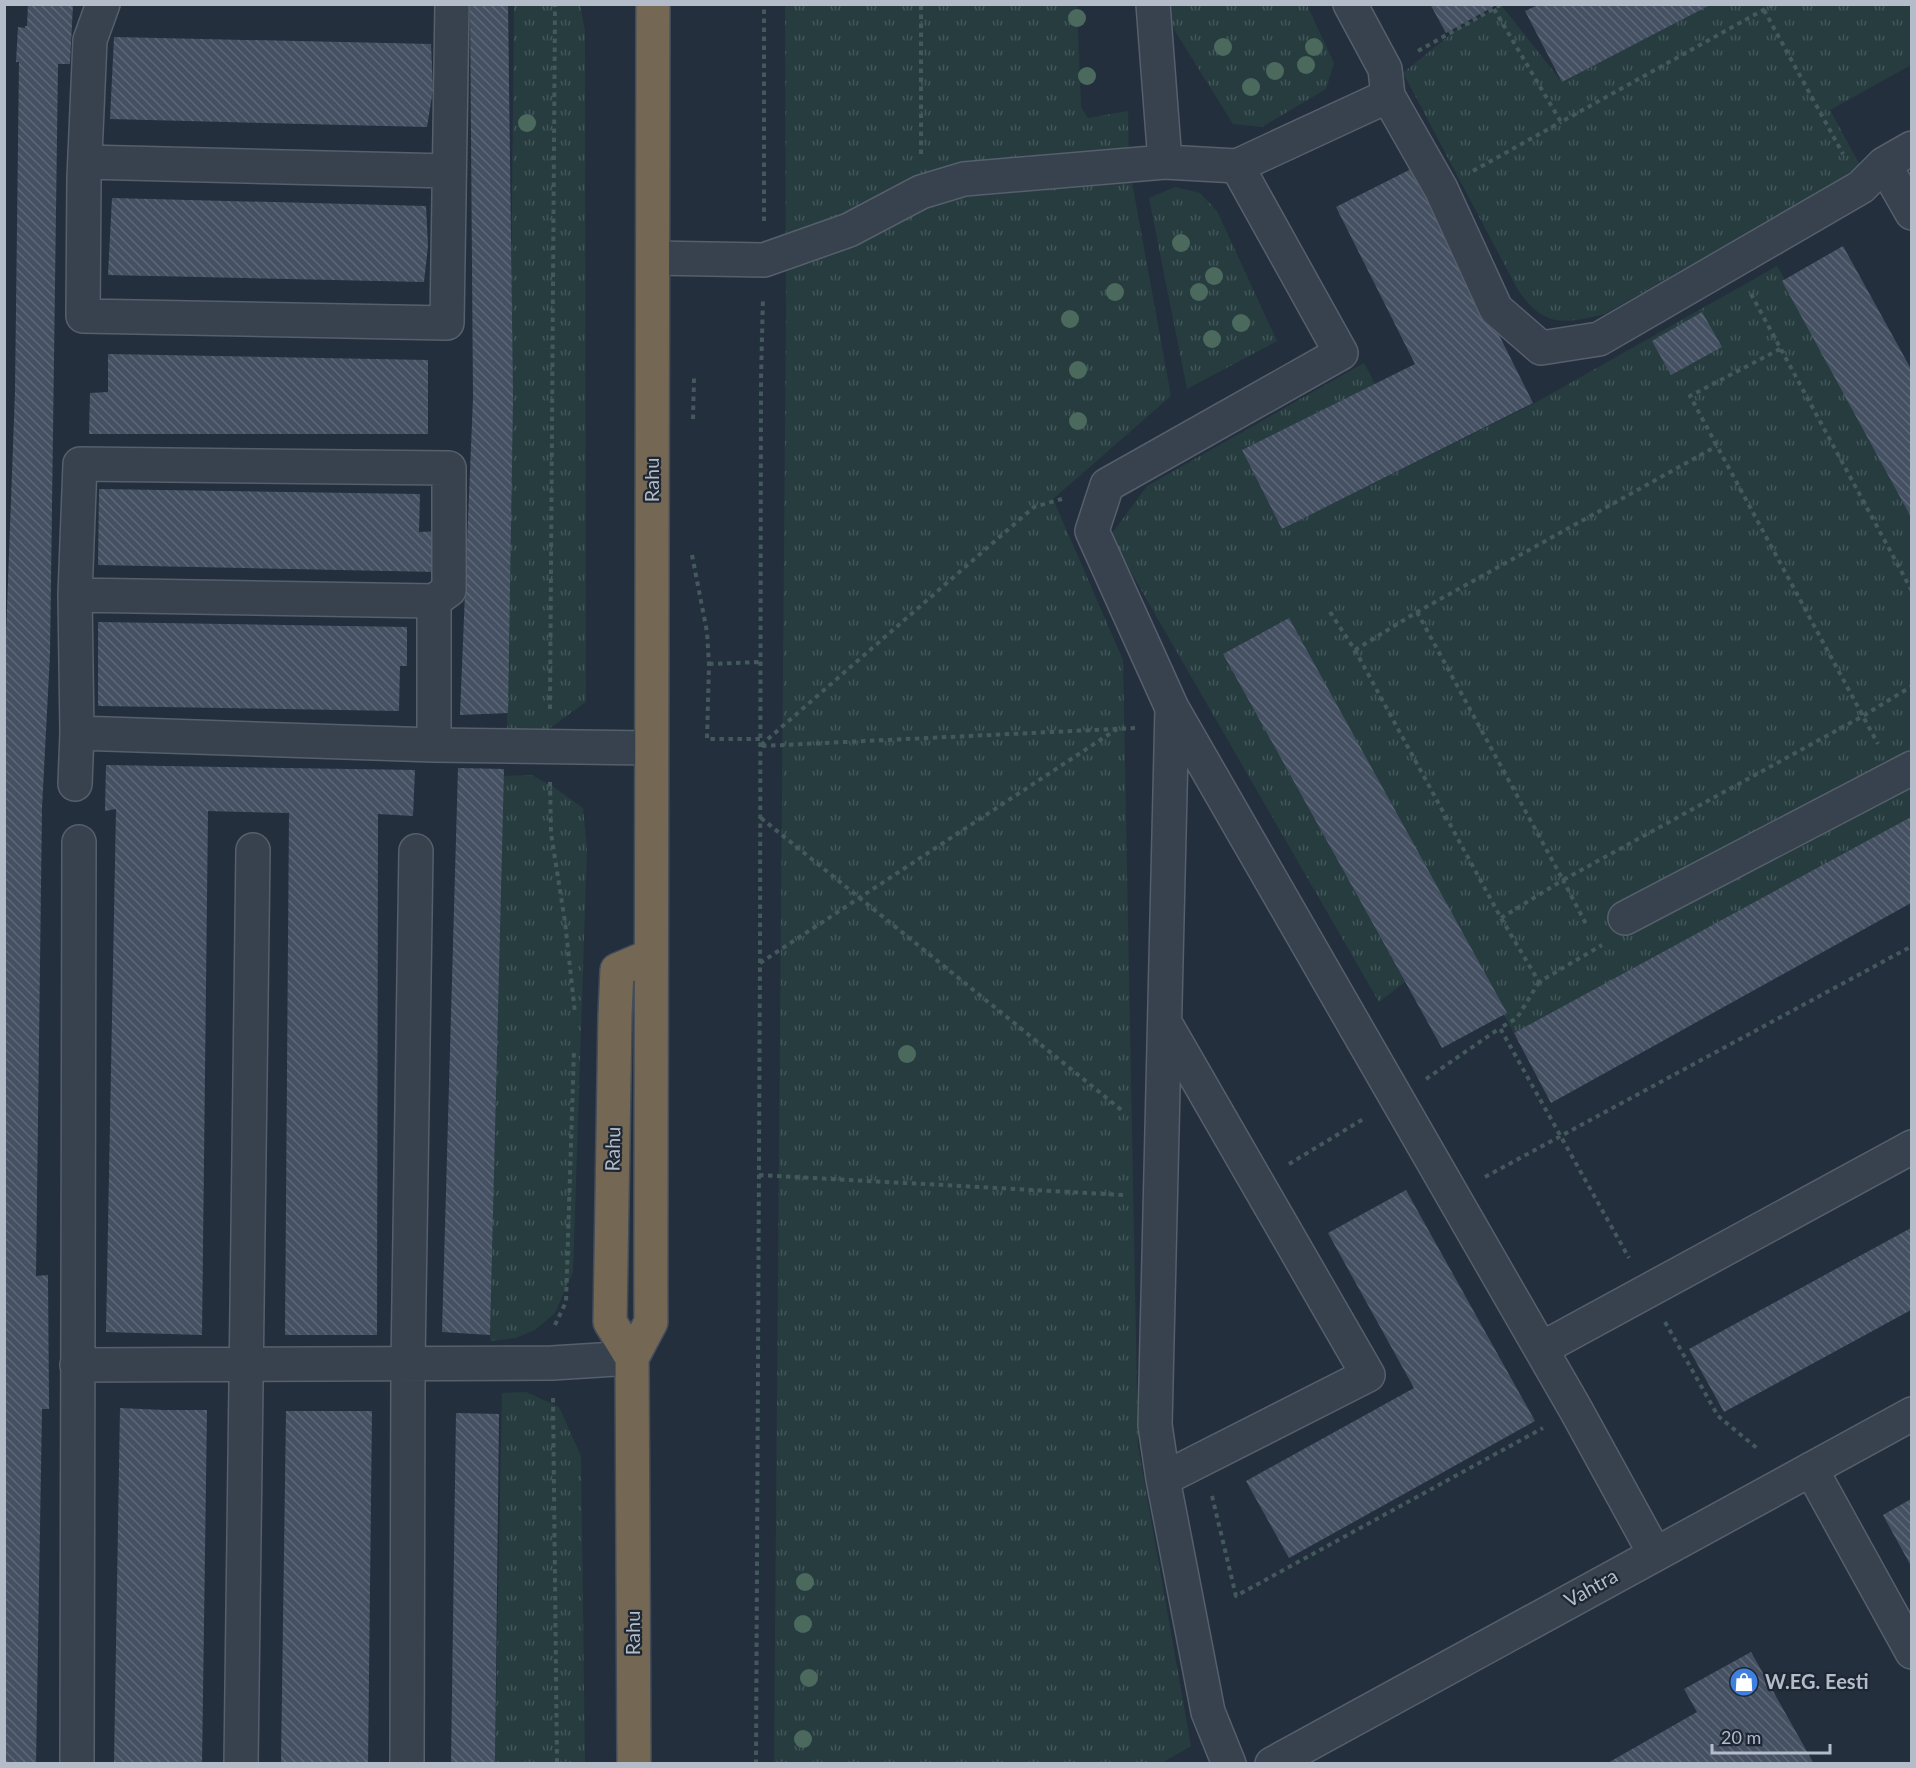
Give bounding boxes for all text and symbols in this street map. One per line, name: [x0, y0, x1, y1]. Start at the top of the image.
street label: Rahu: [639, 458, 663, 502]
street label: Rahu: [600, 1126, 624, 1172]
street label: Vahtra: [1560, 1563, 1621, 1612]
street label: Rahu: [620, 1611, 644, 1655]
shop icon: W.EG. Eesti: [1728, 1666, 1760, 1698]
place label: W.EG. Eesti: [1765, 1669, 1869, 1693]
scale bar: [1712, 1717, 1830, 1755]
text: 20 m: [1721, 1726, 1761, 1748]

